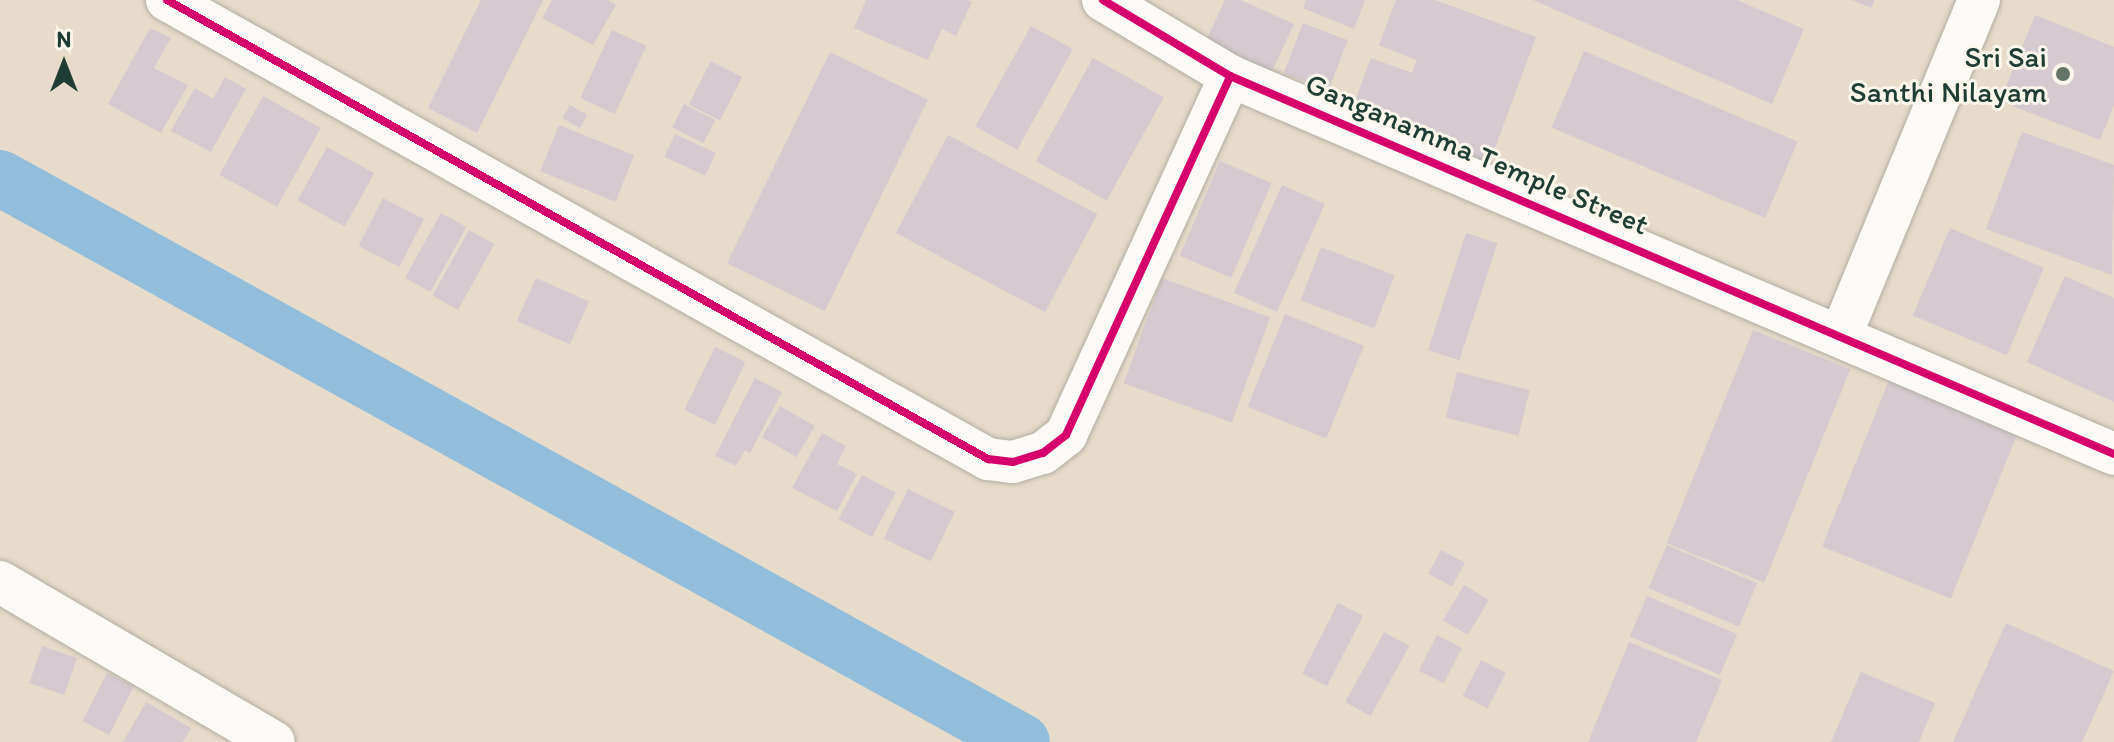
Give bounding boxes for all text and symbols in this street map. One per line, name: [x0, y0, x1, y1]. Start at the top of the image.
north arrow: [24, 24, 104, 104]
text: N: [57, 26, 71, 53]
place label: Sri Sai Santhi Nilayam: [1850, 39, 2047, 110]
marker: Sri Sai Santhi Nilayam: [2054, 65, 2072, 83]
street label: Ganganamma Temple Street: [1302, 66, 1652, 242]

